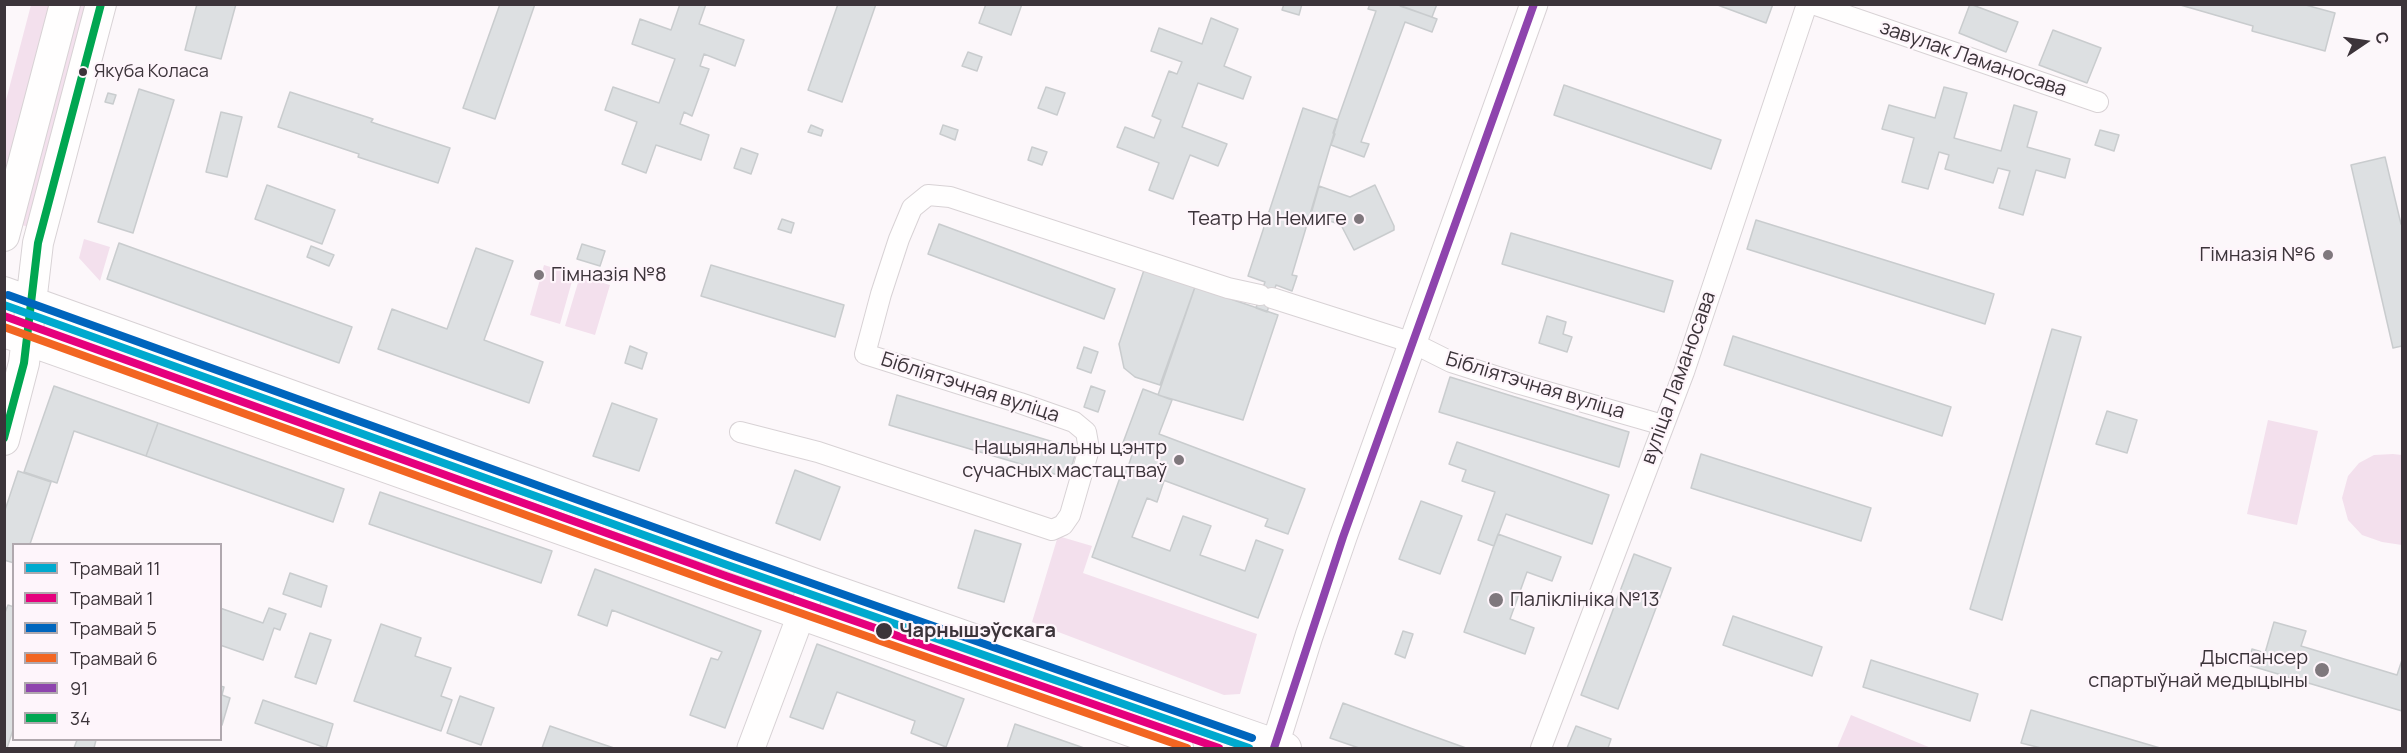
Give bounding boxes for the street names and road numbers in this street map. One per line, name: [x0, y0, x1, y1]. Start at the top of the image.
street label: завулак Ламаносава: [1876, 16, 2070, 102]
street label: вуліца Ламаносава: [1637, 288, 1721, 468]
street label: Бібліятэчная вуліца: [1443, 347, 1627, 425]
street label: Бібліятэчная вуліца: [878, 348, 1062, 428]

